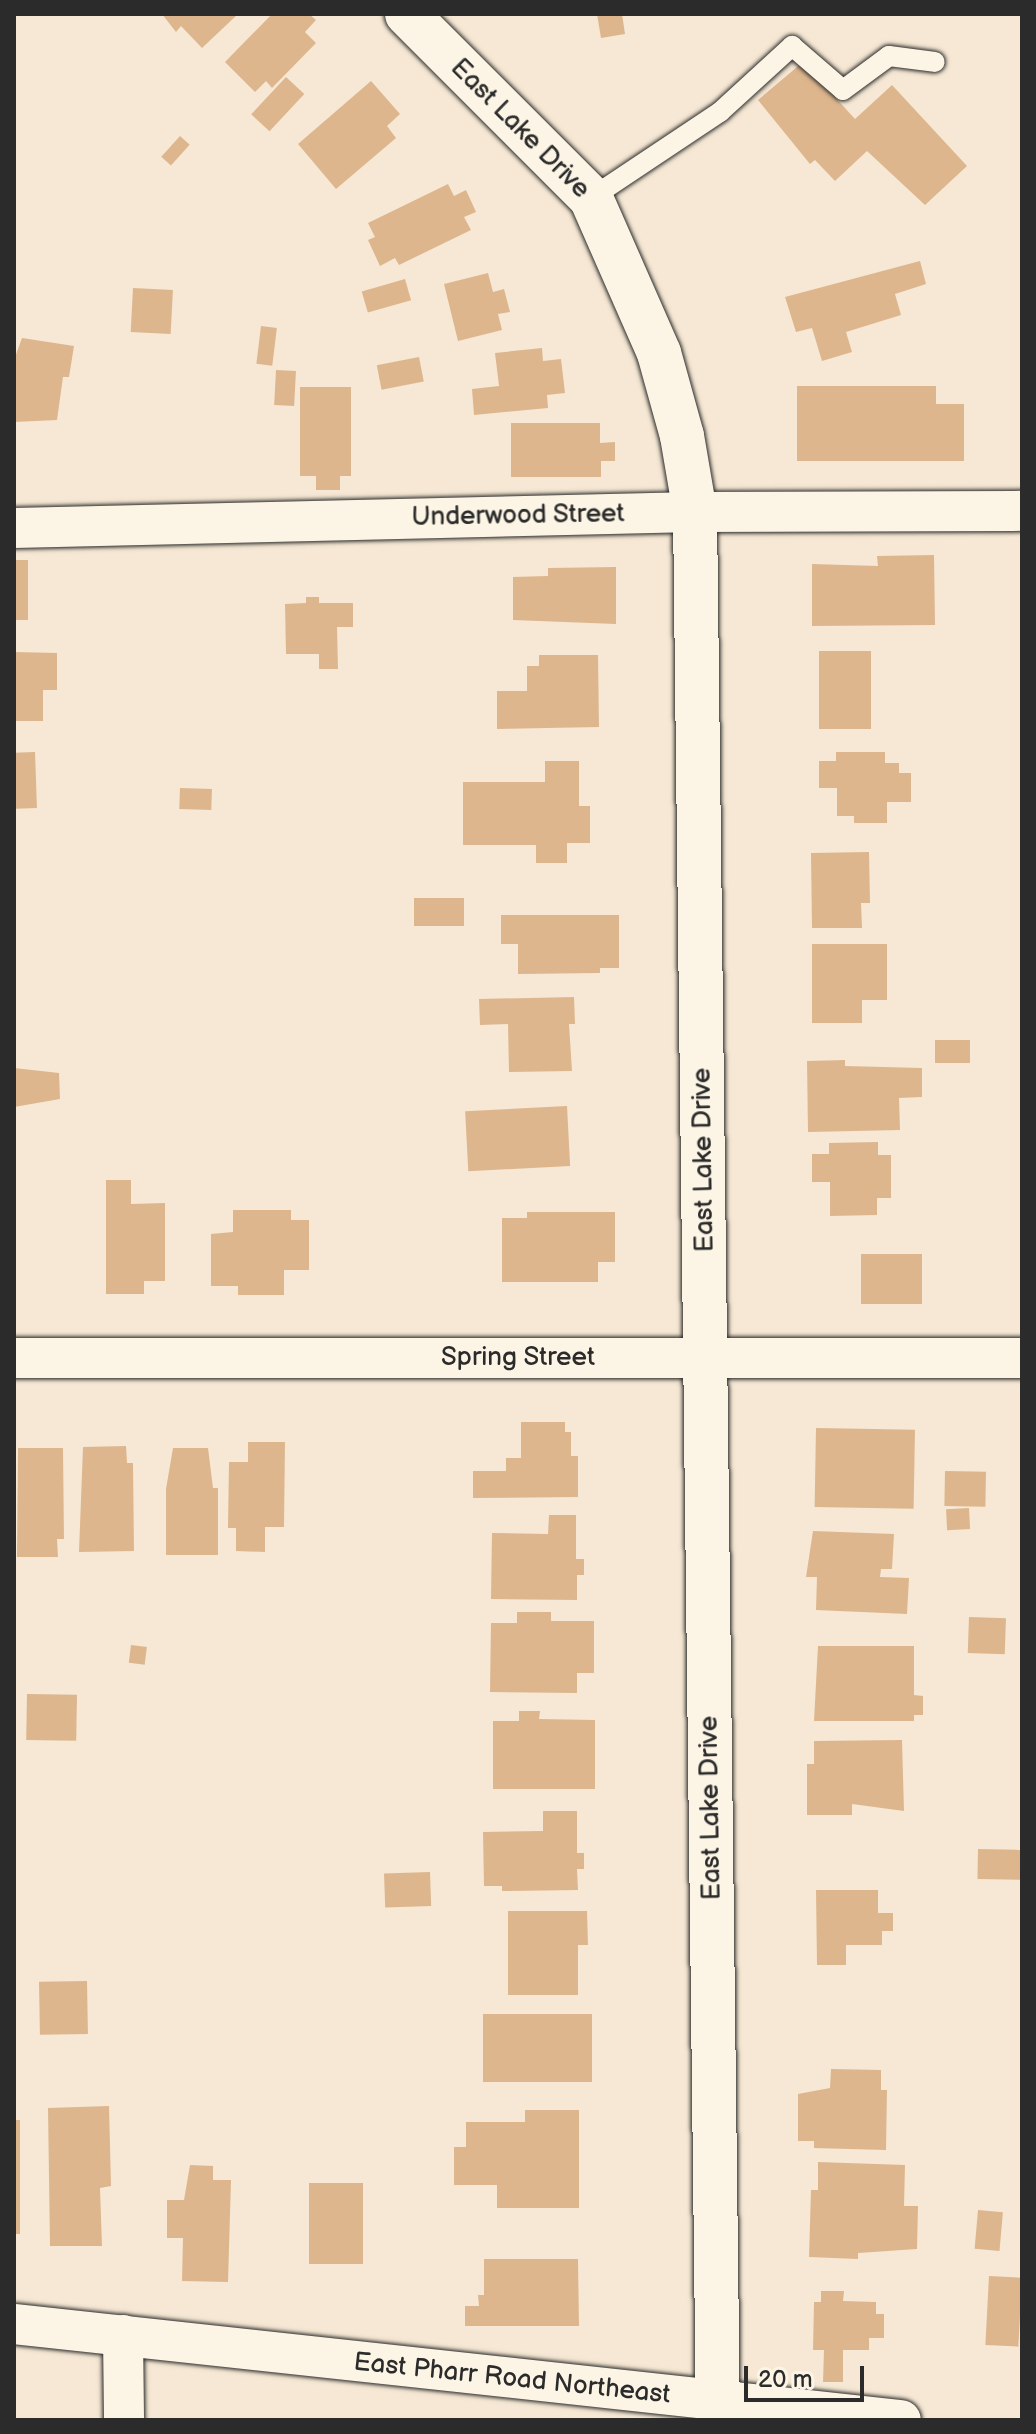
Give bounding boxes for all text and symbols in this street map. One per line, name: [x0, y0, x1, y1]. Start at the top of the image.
street label: East Lake Drive: [444, 53, 596, 205]
street label: Underwood Street: [411, 499, 625, 533]
street label: East Lake Drive: [687, 1068, 721, 1252]
street label: Spring Street: [441, 1342, 595, 1374]
street label: East Lake Drive: [694, 1716, 728, 1900]
street label: East Pharr Road Northeast: [352, 2347, 672, 2411]
scale bar: [748, 2350, 868, 2400]
text: 20 m: [758, 2365, 813, 2394]

